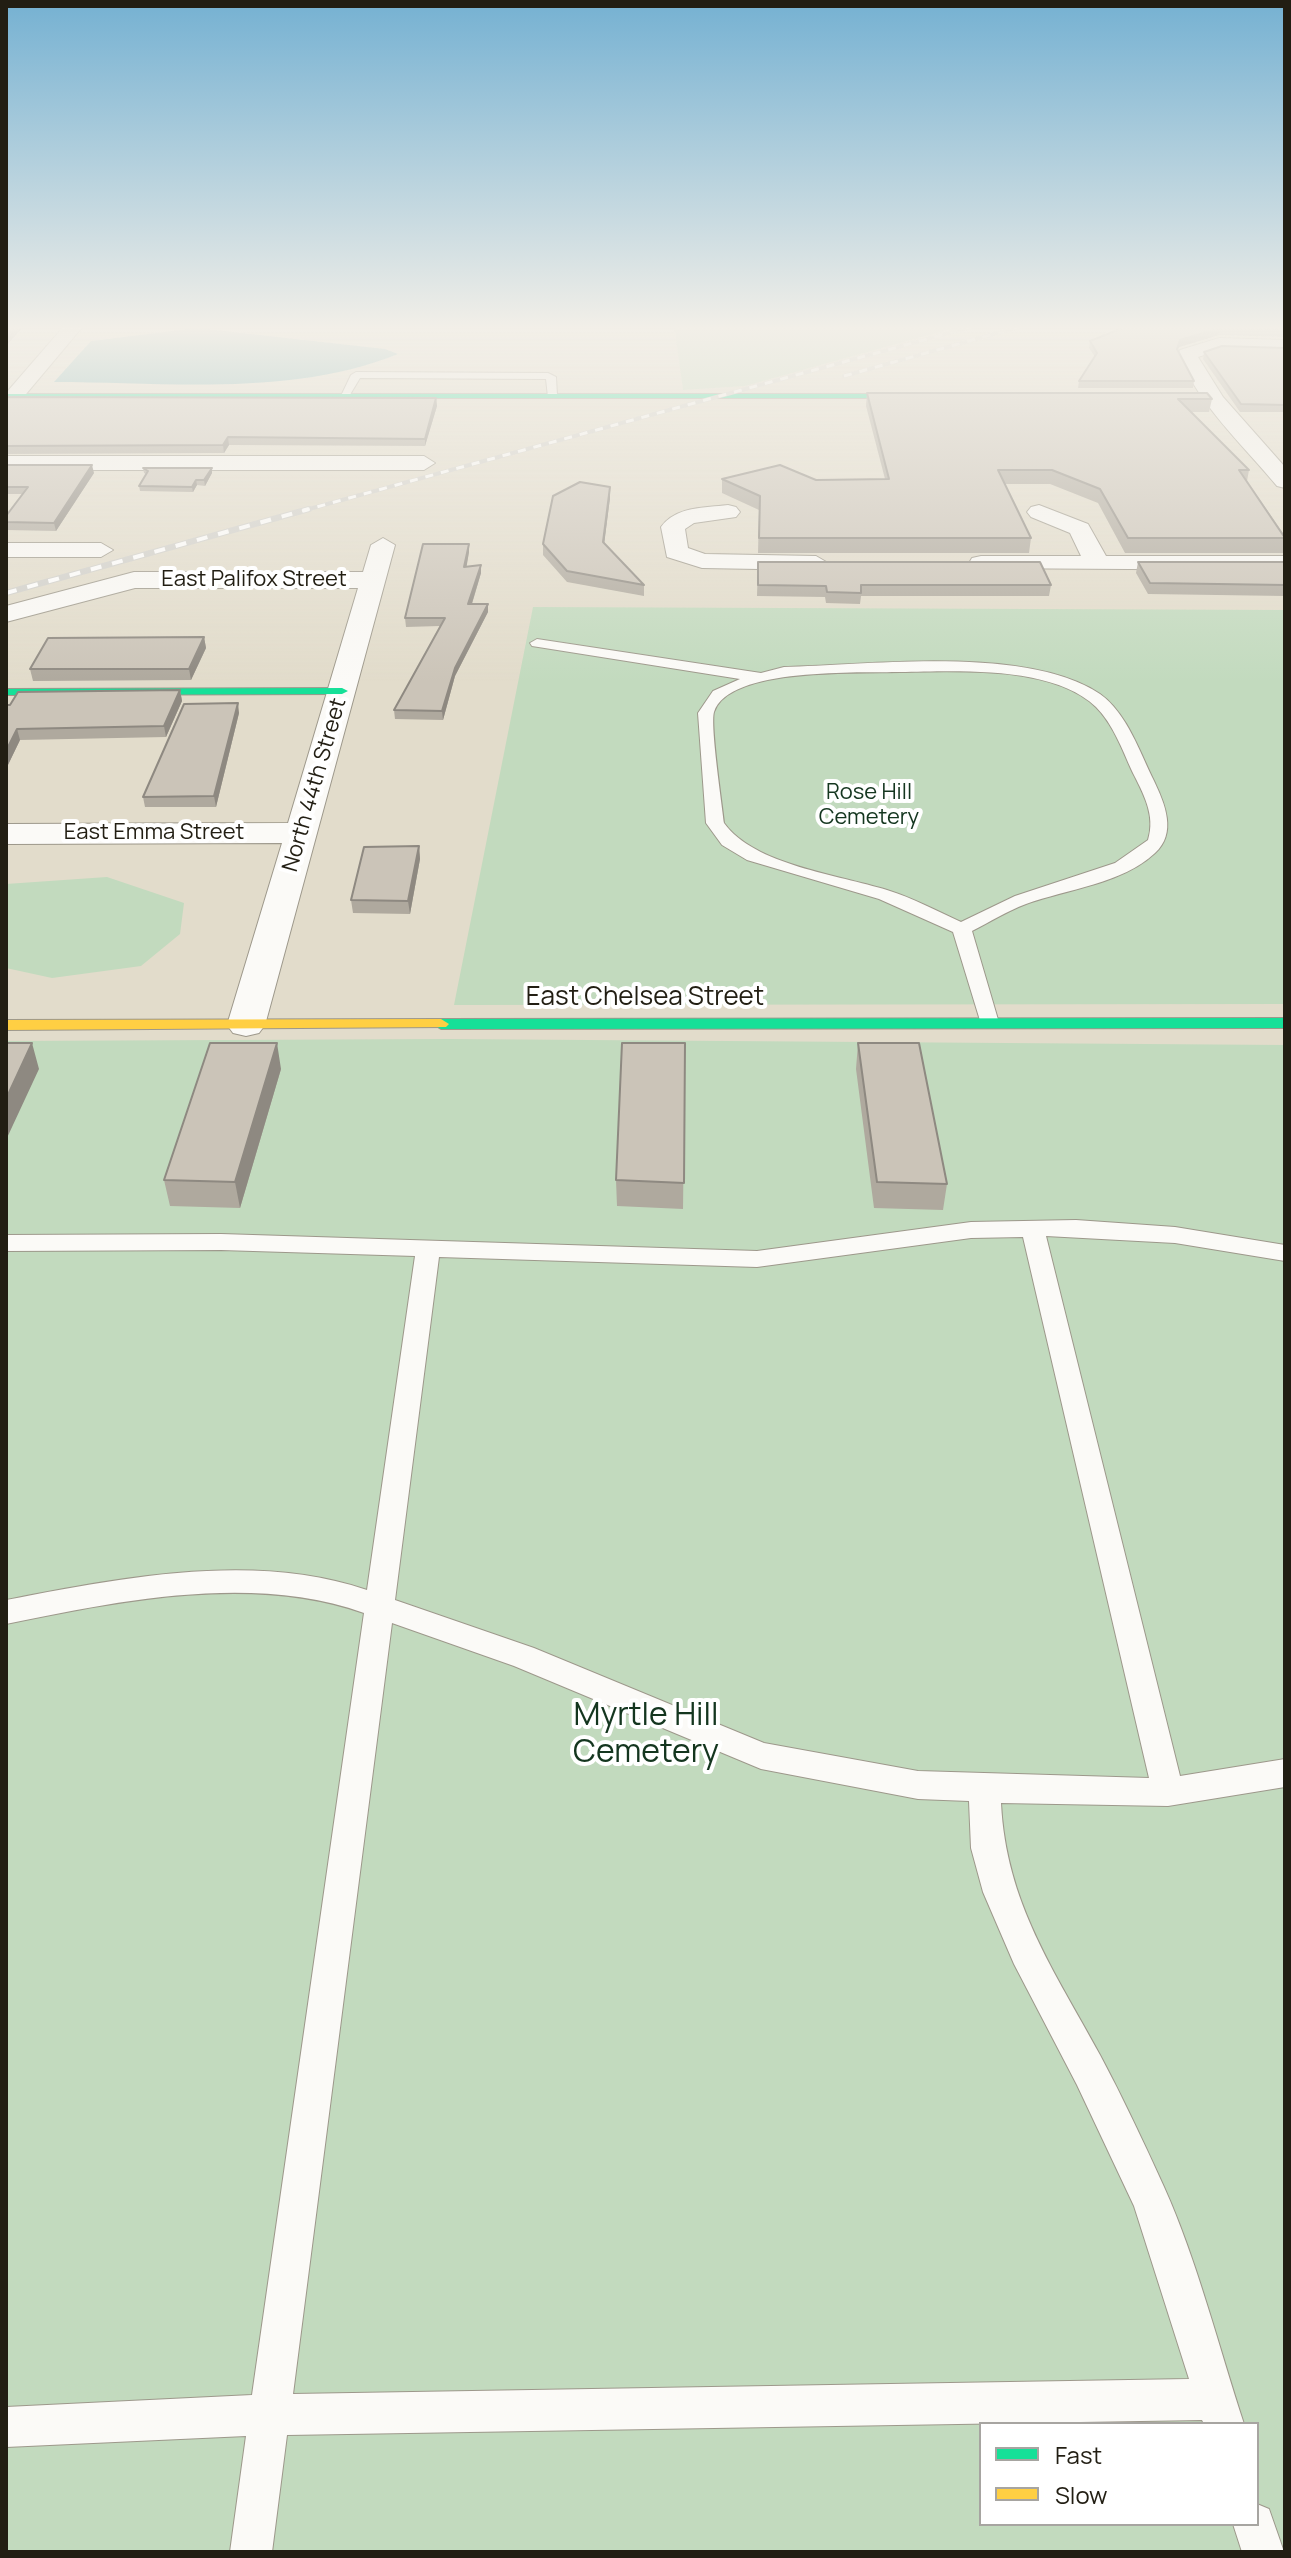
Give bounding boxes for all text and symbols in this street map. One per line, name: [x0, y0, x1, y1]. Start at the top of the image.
street label: East Palifox Street: [161, 567, 347, 593]
street label: North 44th Street: [278, 695, 352, 875]
park label: Rose Hill Cemetery: [819, 780, 919, 832]
street label: East Emma Street: [64, 820, 244, 846]
street label: East Chelsea Street: [526, 982, 764, 1014]
park label: Myrtle Hill Cemetery: [573, 1697, 719, 1772]
legend: [979, 2422, 1259, 2526]
text: Fast: [1055, 2438, 1102, 2471]
text: Slow: [1055, 2478, 1108, 2511]

